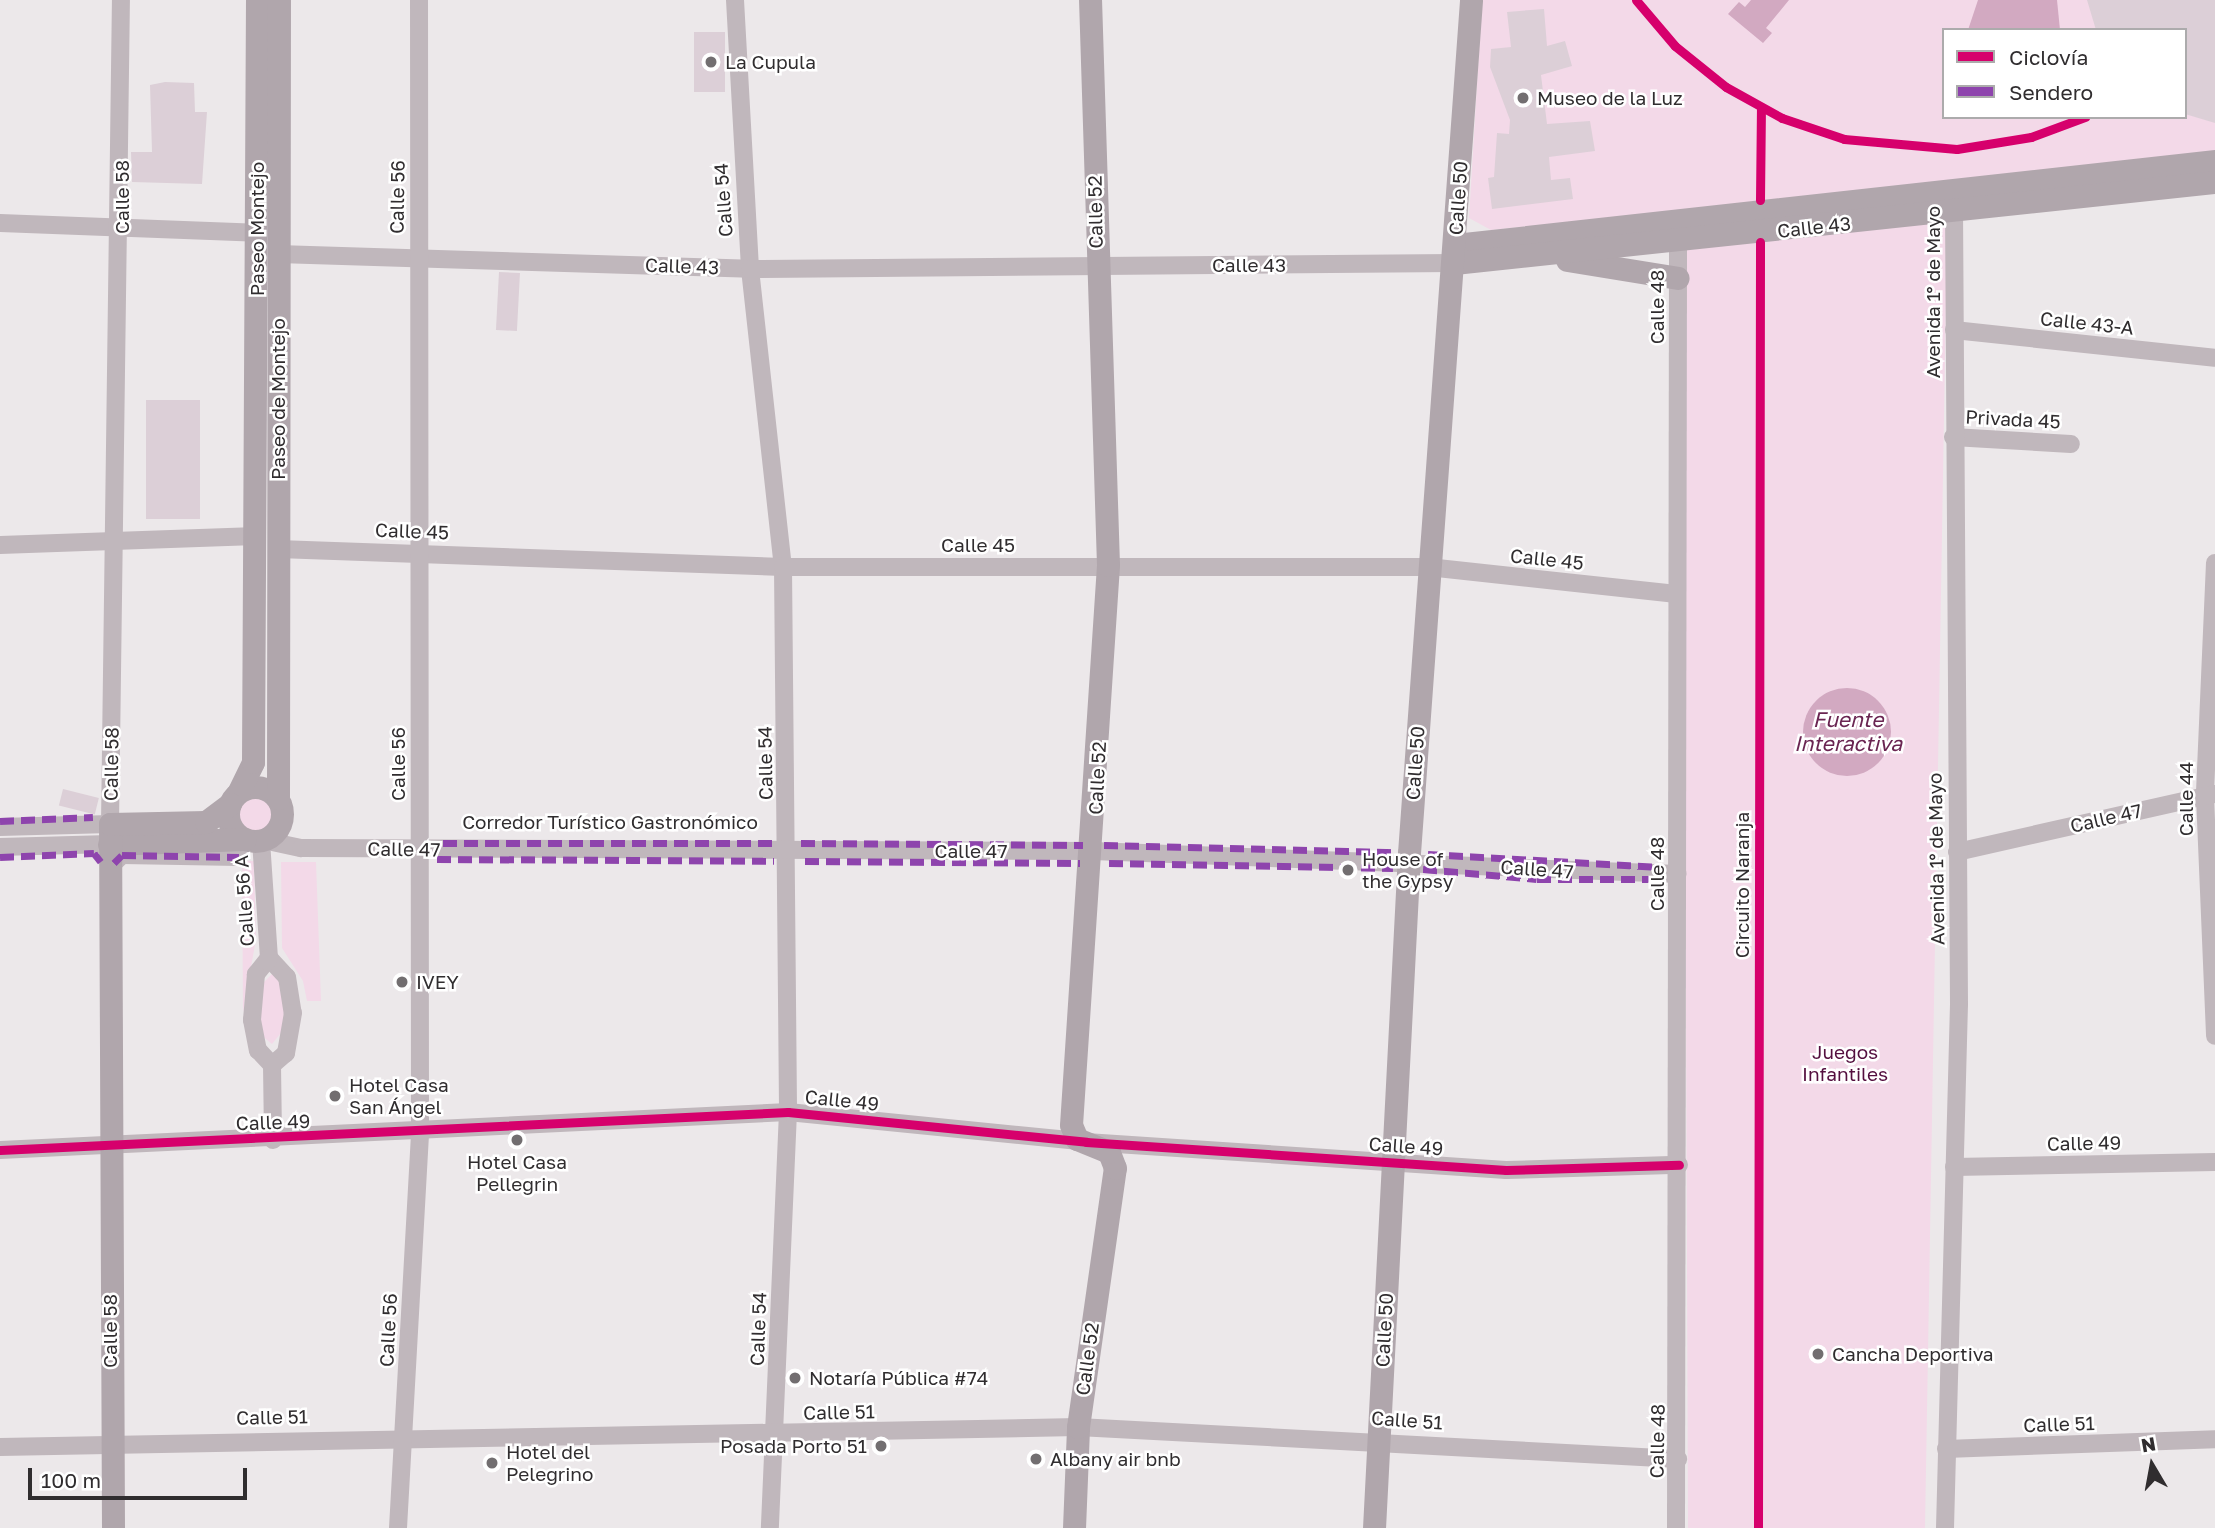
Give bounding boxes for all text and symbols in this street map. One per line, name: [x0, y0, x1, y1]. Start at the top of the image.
legend: [1942, 28, 2187, 119]
text: Ciclovía: [2009, 44, 2088, 70]
place label: La Cupula: [725, 51, 816, 73]
marker: La Cupula: [703, 54, 719, 70]
text: Sendero: [2009, 79, 2093, 105]
place label: Museo de la Luz: [1537, 87, 1683, 109]
marker: Museo de la Luz: [1515, 90, 1531, 106]
street label: Calle 58: [111, 160, 133, 234]
street label: Calle 56: [385, 160, 409, 234]
street label: Calle 50: [1444, 160, 1472, 236]
street label: Paseo Montejo: [246, 162, 268, 296]
street label: Calle 54: [709, 162, 737, 238]
street label: Calle 52: [1083, 175, 1107, 249]
street label: Avenida 1° de Mayo: [1922, 206, 1944, 378]
street label: Calle 43: [1776, 212, 1852, 242]
street label: Calle 43: [645, 253, 719, 279]
street label: Calle 43: [1212, 254, 1286, 276]
street label: Calle 48: [1646, 270, 1668, 344]
street label: Calle 43-A: [2039, 307, 2135, 339]
street label: Paseo de Montejo: [267, 318, 289, 480]
street label: Privada 45: [1965, 405, 2061, 433]
street label: Calle 45: [375, 518, 449, 544]
street label: Calle 45: [941, 534, 1015, 556]
street label: Calle 45: [1509, 544, 1585, 574]
water label: Fuente Interactiva: [1794, 706, 1902, 756]
street label: Calle 50: [1401, 725, 1429, 801]
street label: Calle 54: [753, 726, 777, 800]
street label: Calle 58: [99, 727, 123, 801]
street label: Calle 56: [387, 727, 409, 801]
street label: Calle 52: [1084, 741, 1110, 815]
street label: Calle 44: [2175, 762, 2197, 836]
street label: Avenida 1° de Mayo: [1923, 773, 1949, 945]
street label: Calle 47: [2068, 799, 2144, 837]
street label: Corredor Turístico Gastronómico: [462, 811, 758, 833]
street label: Circuito Naranja: [1731, 812, 1753, 958]
street label: Calle 47: [367, 837, 441, 861]
street label: Calle 48: [1646, 837, 1668, 911]
street label: Calle 47: [934, 840, 1008, 862]
place label: House of the Gypsy: [1362, 848, 1453, 892]
street label: Calle 56 A: [229, 855, 259, 947]
street label: Calle 47: [1500, 855, 1574, 883]
marker: House of the Gypsy: [1340, 862, 1356, 878]
place label: IVEY: [416, 971, 459, 993]
marker: IVEY: [394, 974, 410, 990]
park label: Juegos Infantiles: [1802, 1041, 1888, 1085]
place label: Hotel Casa San Ángel: [349, 1074, 449, 1118]
street label: Calle 49: [804, 1085, 880, 1115]
marker: Hotel Casa San Ángel: [327, 1088, 343, 1104]
street label: Calle 49: [235, 1109, 311, 1135]
street label: Calle 49: [2047, 1131, 2121, 1155]
marker: Hotel Casa Pellegrin: [509, 1132, 525, 1148]
street label: Calle 49: [1368, 1132, 1444, 1160]
place label: Hotel Casa Pellegrin: [467, 1151, 567, 1195]
street label: Calle 56: [375, 1292, 401, 1368]
street label: Calle 54: [745, 1292, 771, 1366]
street label: Calle 50: [1371, 1292, 1397, 1368]
street label: Calle 58: [99, 1294, 121, 1368]
street label: Calle 52: [1071, 1321, 1103, 1397]
place label: Cancha Deportiva: [1832, 1343, 1994, 1365]
marker: Cancha Deportiva: [1810, 1346, 1826, 1362]
place label: Notaría Pública #74: [809, 1367, 988, 1389]
marker: Notaría Pública #74: [787, 1370, 803, 1386]
street label: Calle 51: [803, 1400, 875, 1424]
street label: Calle 48: [1645, 1404, 1669, 1478]
street label: Calle 51: [236, 1405, 308, 1429]
street label: Calle 51: [1370, 1406, 1444, 1434]
street label: Calle 51: [2023, 1411, 2095, 1437]
north arrow: [2117, 1430, 2187, 1500]
text: N: [2139, 1431, 2157, 1456]
place label: Posada Porto 51: [720, 1435, 867, 1457]
marker: Posada Porto 51: [873, 1438, 889, 1454]
place label: Hotel del Pelegrino: [506, 1441, 593, 1485]
place label: Albany air bnb: [1050, 1448, 1181, 1470]
marker: Albany air bnb: [1028, 1451, 1044, 1467]
scale bar: [32, 1454, 250, 1498]
marker: Hotel del Pelegrino: [484, 1455, 500, 1471]
text: 100 m: [41, 1467, 101, 1493]

